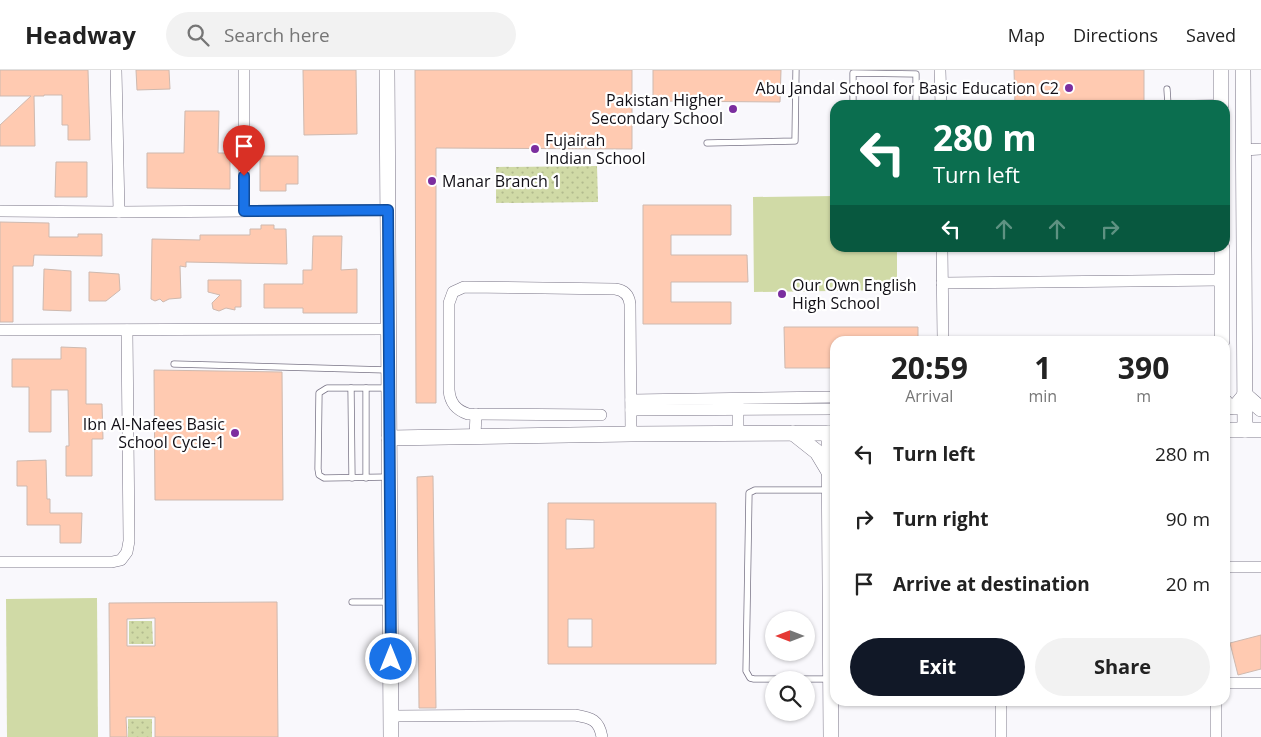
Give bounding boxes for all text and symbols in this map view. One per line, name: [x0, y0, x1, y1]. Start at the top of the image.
search box: [166, 12, 516, 57]
text: Headway: [25, 18, 136, 51]
icon: search: [184, 21, 212, 49]
text: Search here: [224, 22, 330, 48]
text: Map: [1008, 23, 1045, 47]
text: Directions: [1073, 23, 1158, 47]
text: Saved: [1186, 23, 1236, 47]
place label: Abu Jandal School for Basic Education C2: [756, 77, 1059, 99]
marker: Abu Jandal School for Basic Education C2: [1063, 82, 1075, 94]
place label: Pakistan Higher Secondary School: [591, 89, 723, 129]
marker: Pakistan Higher Secondary School: [727, 103, 739, 115]
text: 280 m: [933, 114, 1037, 161]
icon: left: [850, 120, 915, 185]
pin: [223, 125, 265, 176]
place label: Fujairah Indian School: [545, 129, 646, 169]
icon: arrive: [230, 132, 258, 160]
marker: Fujairah Indian School: [529, 143, 541, 155]
text: Turn left: [933, 159, 1020, 189]
place label: Manar Branch 1: [442, 170, 561, 192]
marker: Manar Branch 1: [426, 175, 438, 187]
icon: left: [937, 215, 965, 243]
icon: ahead: [990, 215, 1018, 243]
icon: ahead: [1043, 215, 1071, 243]
icon: right: [1096, 215, 1124, 243]
place label: Our Own English High School: [792, 274, 917, 314]
marker: Our Own English High School: [776, 288, 788, 300]
text: 20:59: [891, 347, 968, 388]
text: 1: [1034, 347, 1051, 388]
text: 390: [1118, 347, 1169, 388]
text: Arrival: [905, 385, 953, 407]
text: min: [1029, 385, 1057, 407]
text: m: [1136, 385, 1151, 407]
place label: Ibn Al-Nafees Basic School Cycle-1: [83, 413, 225, 453]
marker: Ibn Al-Nafees Basic School Cycle-1: [229, 427, 241, 439]
icon: left: [850, 440, 878, 468]
text: Turn left: [893, 441, 975, 467]
text: 280 m: [1155, 441, 1210, 467]
icon: right: [850, 505, 878, 533]
text: Turn right: [893, 506, 988, 532]
text: 90 m: [1166, 506, 1210, 532]
icon: arrive: [850, 570, 878, 598]
text: Arrive at destination: [893, 571, 1090, 597]
text: 20 m: [1166, 571, 1210, 597]
north arrow: [765, 611, 815, 661]
map controls: [765, 611, 815, 721]
position arrow: [364, 632, 416, 684]
button: Exit: [850, 638, 1025, 696]
button: Share: [1035, 638, 1210, 696]
button: search: [765, 671, 815, 721]

